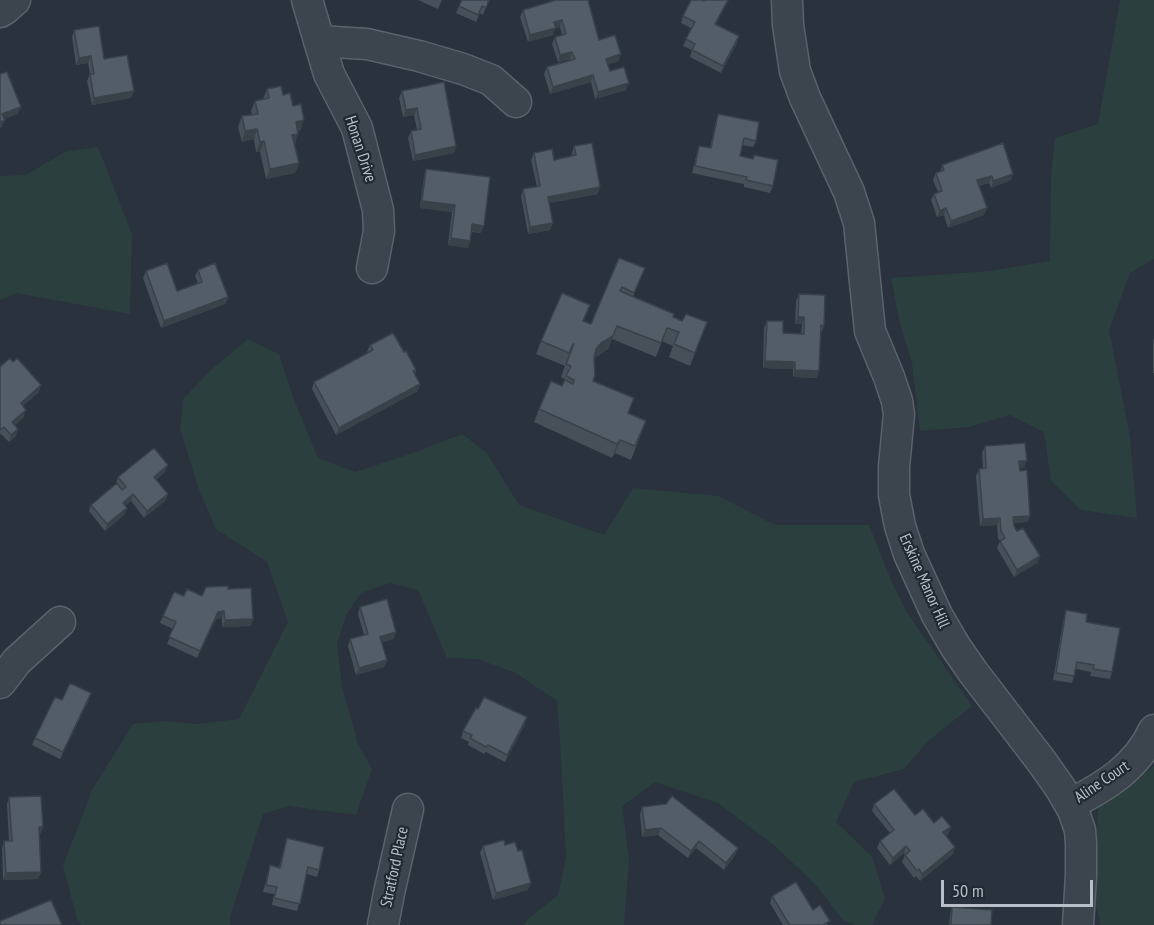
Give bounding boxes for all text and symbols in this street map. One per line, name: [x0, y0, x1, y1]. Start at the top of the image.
street label: Honan Drive: [340, 114, 380, 184]
street label: Erskine Manor Hill: [895, 531, 953, 631]
street label: Aline Court: [1071, 757, 1133, 807]
street label: Stratford Place: [377, 825, 413, 909]
scale bar: [944, 868, 1096, 906]
text: 50 m: [952, 879, 984, 902]

